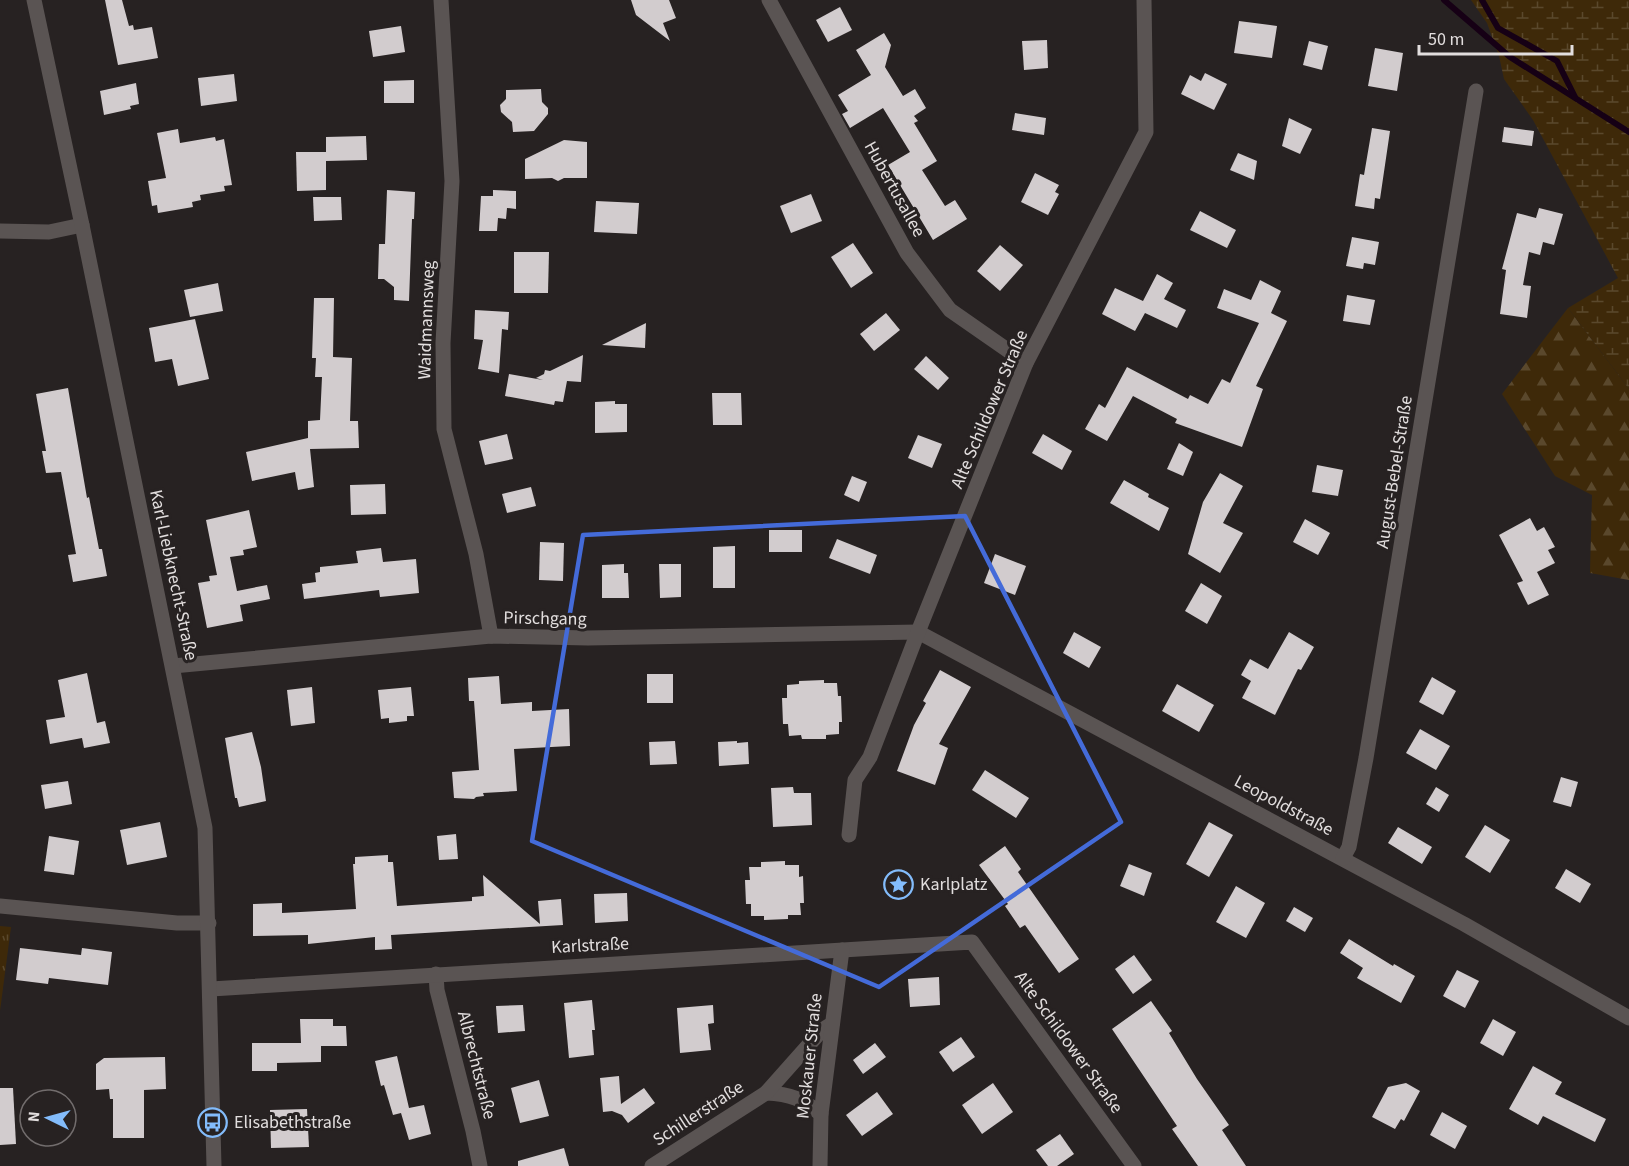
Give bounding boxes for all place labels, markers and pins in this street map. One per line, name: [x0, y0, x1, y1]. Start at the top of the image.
place icon: Karlplatz: [883, 868, 915, 900]
place label: Karlplatz: [920, 872, 988, 897]
bus stop icon: Elisabethstraße: [197, 1106, 229, 1138]
place label: Elisabethstraße: [234, 1110, 351, 1135]

